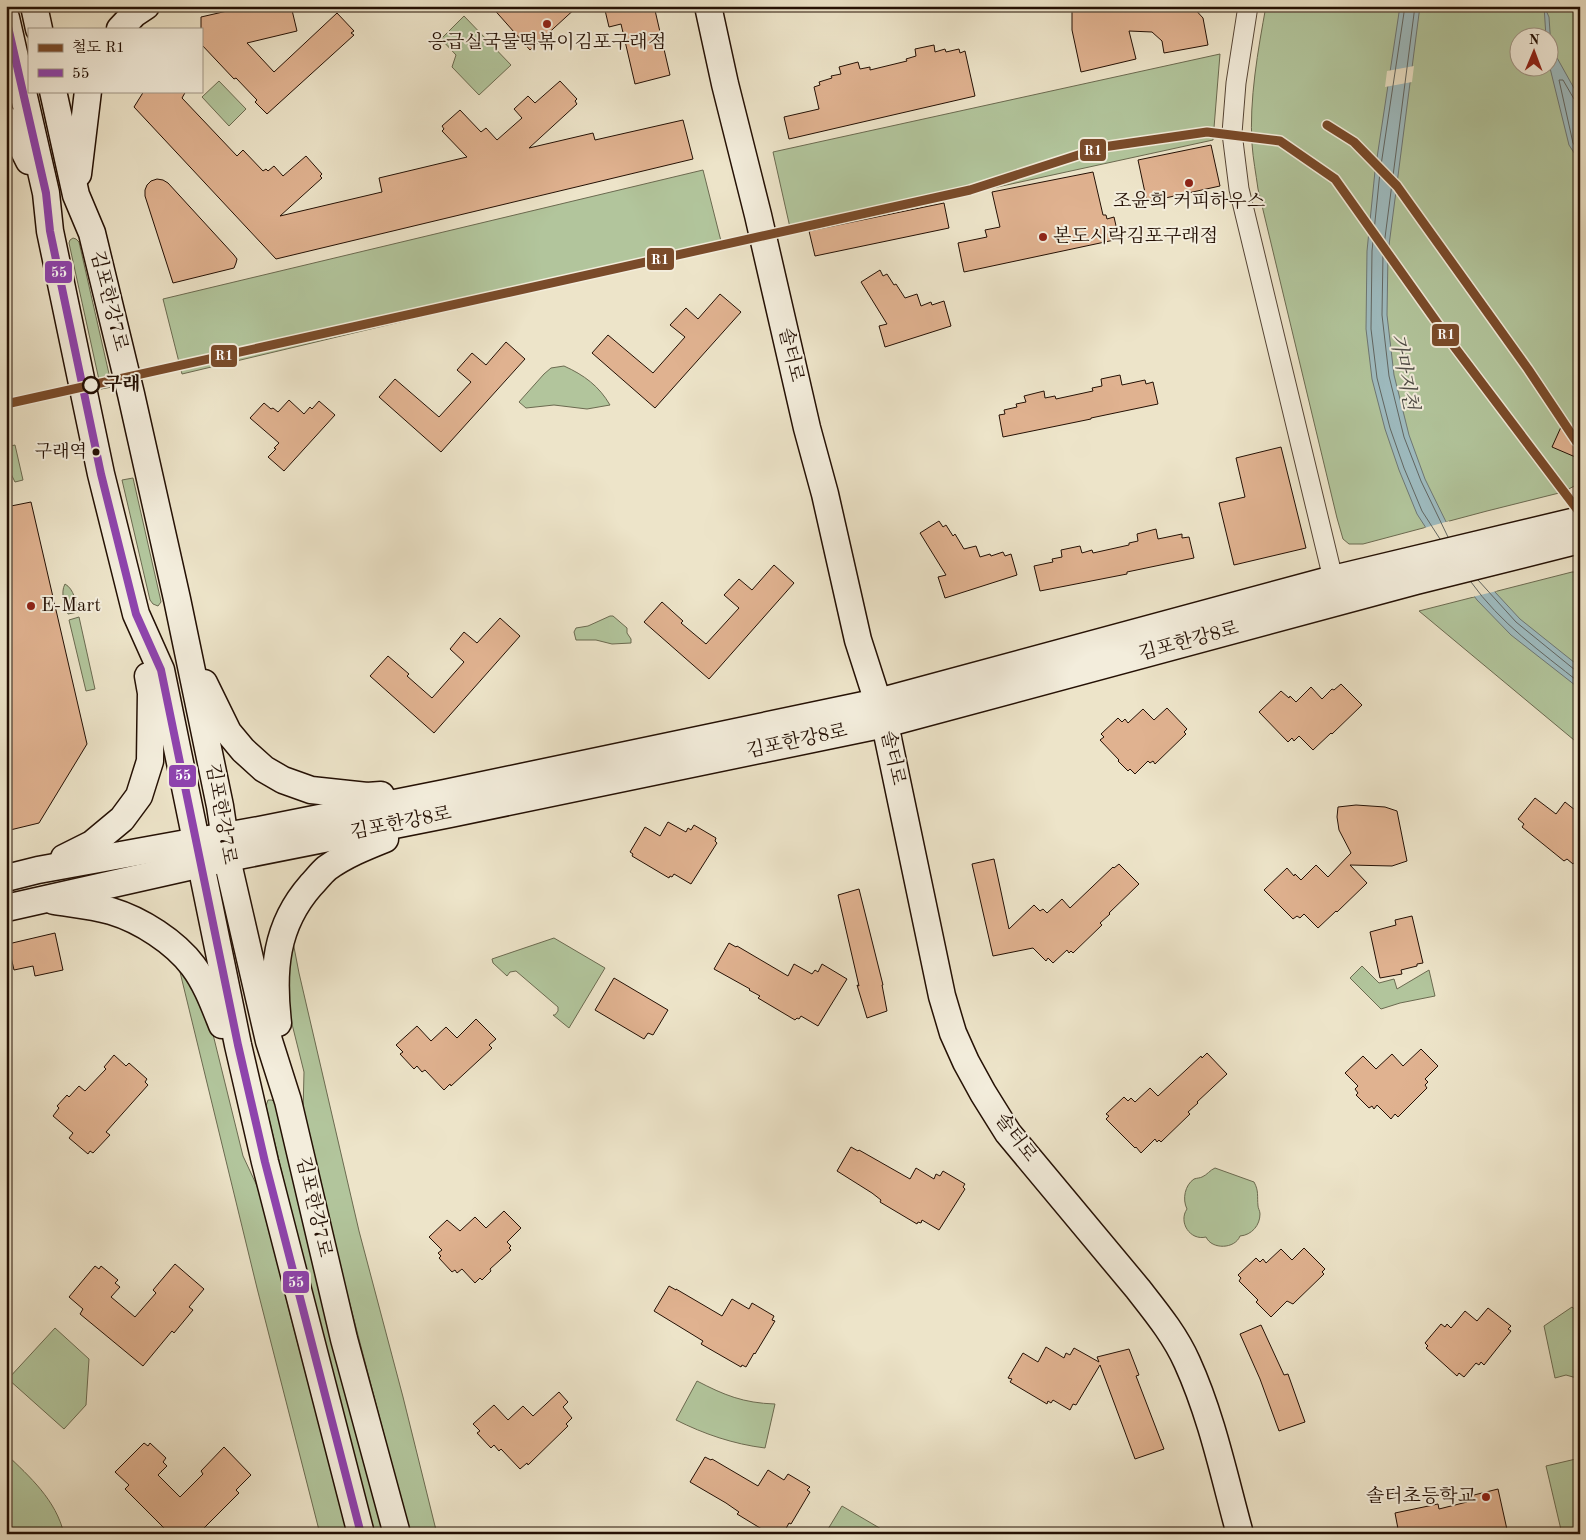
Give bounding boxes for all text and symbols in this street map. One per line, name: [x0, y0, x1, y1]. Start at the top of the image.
marker: 응급실국물떡볶이김포구래점: [541, 18, 553, 30]
legend: [28, 28, 202, 92]
north arrow: [1508, 28, 1558, 78]
place label: 응급실국물떡볶이김포구래점: [428, 31, 666, 53]
text: N: [1529, 33, 1540, 47]
text: 철도 R1: [72, 39, 125, 56]
text: 55: [72, 67, 89, 82]
line badge: R1: [1079, 138, 1107, 162]
text: R1: [1084, 144, 1102, 158]
marker: 조윤희 커피하우스: [1183, 177, 1195, 189]
place label: 조윤희 커피하우스: [1113, 191, 1265, 212]
place label: 본도시락김포구래점: [1053, 225, 1218, 247]
marker: 본도시락김포구래점: [1037, 231, 1049, 243]
line badge: R1: [646, 247, 675, 271]
street label: 김포한강7로: [86, 248, 132, 353]
text: R1: [651, 253, 669, 267]
line badge: 55: [44, 260, 73, 284]
text: 55: [51, 266, 67, 280]
line badge: R1: [1431, 323, 1460, 347]
street label: 솔터로: [775, 325, 808, 384]
text: R1: [1437, 328, 1455, 342]
water label: 가마지천: [1386, 332, 1423, 413]
line badge: R1: [210, 344, 238, 368]
text: R1: [215, 349, 233, 363]
place label: 구래: [104, 373, 141, 395]
marker: 구래: [82, 376, 100, 394]
place label: 구래역: [35, 442, 87, 461]
marker: 구래역: [91, 447, 101, 457]
place label: E-Mart: [41, 597, 101, 616]
marker: E-Mart: [25, 600, 37, 612]
street label: 김포한강8로: [1136, 618, 1241, 664]
street label: 김포한강8로: [744, 720, 849, 762]
street label: 솔터로: [877, 728, 910, 787]
street label: 김포한강7로: [202, 761, 240, 866]
line badge: 55: [168, 764, 197, 788]
text: 55: [175, 769, 191, 783]
street label: 김포한강8로: [348, 803, 453, 843]
street label: 솔터로: [991, 1108, 1042, 1166]
street label: 김포한강7로: [292, 1154, 336, 1259]
line badge: 55: [282, 1270, 310, 1294]
text: 55: [288, 1276, 304, 1290]
place label: 솔터초등학교: [1366, 1485, 1476, 1507]
marker: 솔터초등학교: [1480, 1491, 1492, 1503]

